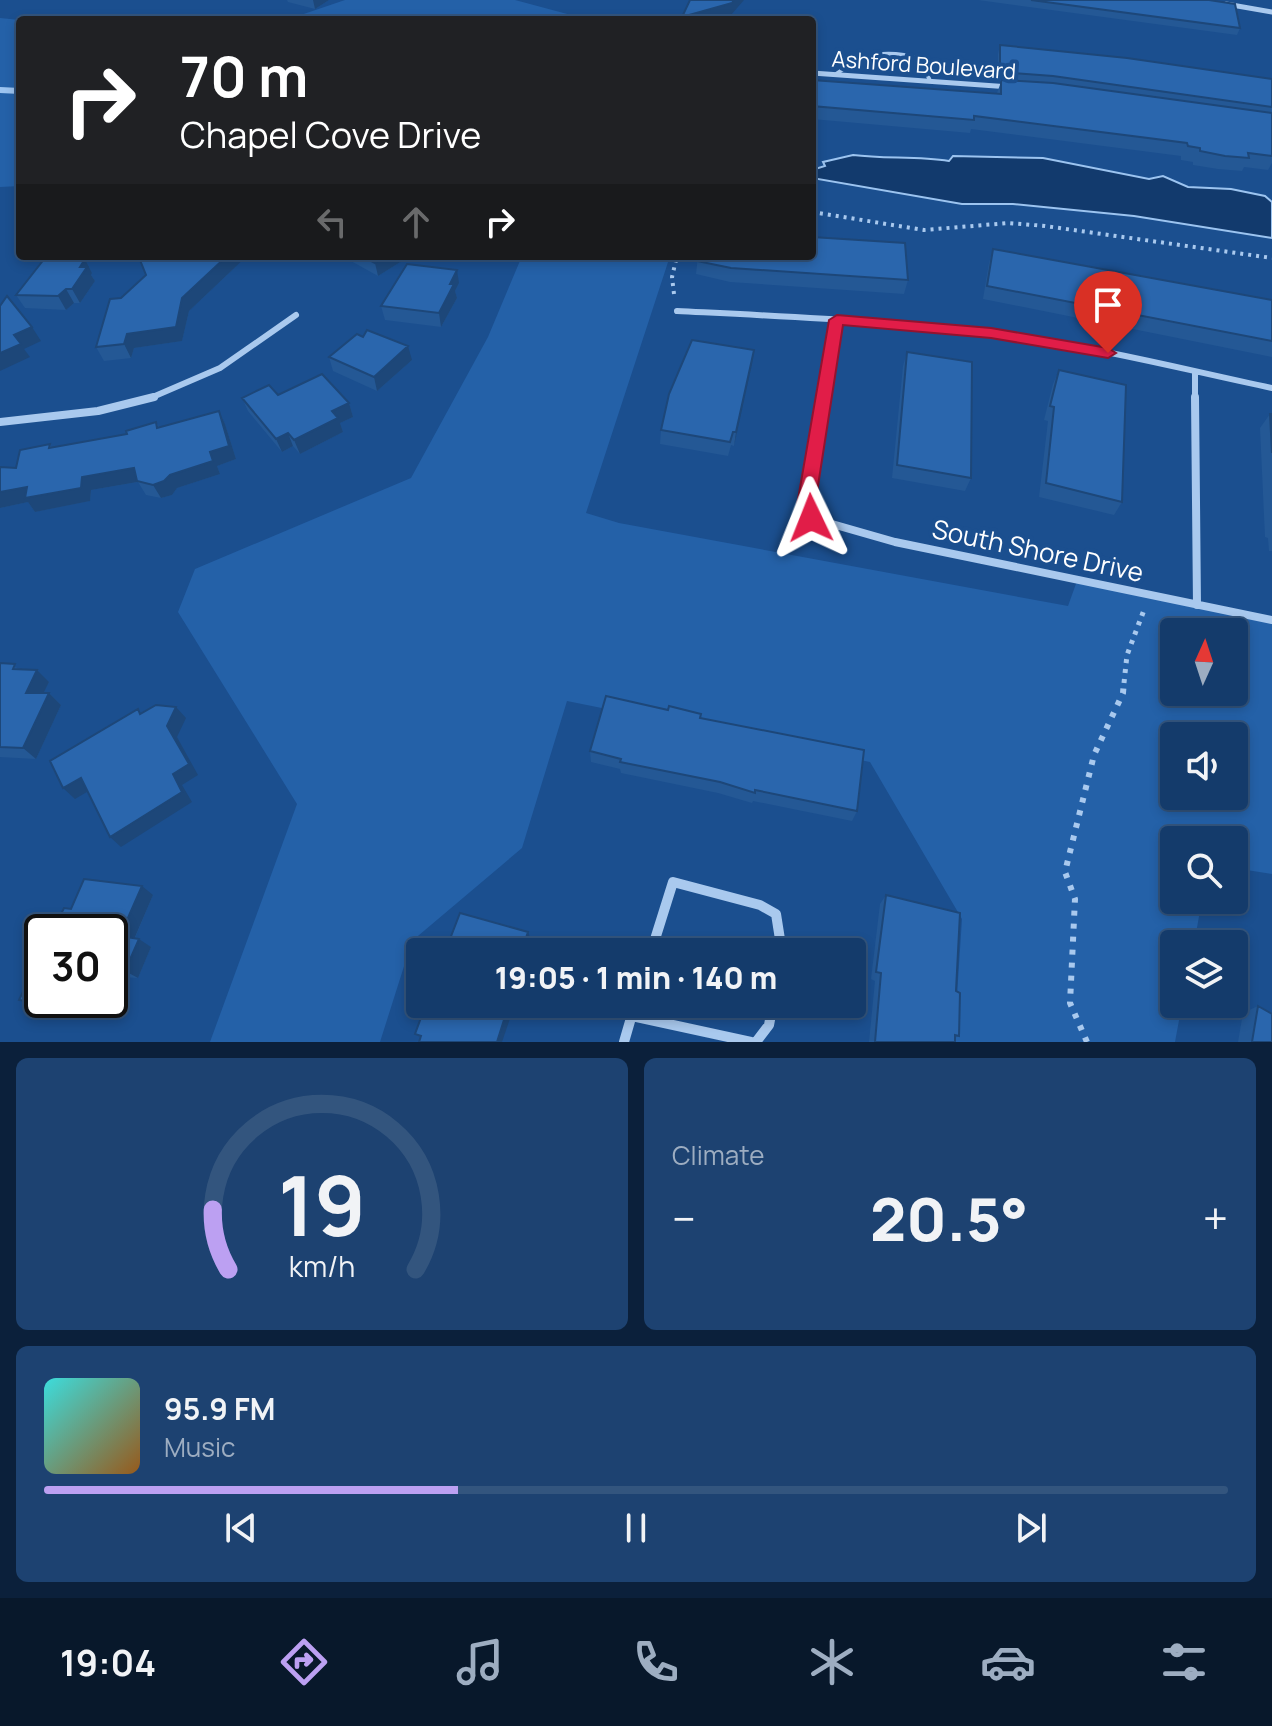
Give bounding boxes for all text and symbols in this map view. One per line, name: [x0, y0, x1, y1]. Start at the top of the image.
text: 70 m: [180, 37, 308, 114]
street label: Ashford Boulevard: [831, 44, 1017, 86]
icon: right: [48, 48, 152, 152]
text: Chapel Cove Drive: [180, 110, 481, 159]
icon: left: [310, 200, 354, 244]
icon: ahead: [394, 200, 438, 244]
icon: right: [478, 200, 522, 244]
pin: [1074, 271, 1142, 353]
icon: arrive: [1086, 283, 1130, 327]
position arrow: [769, 476, 853, 560]
street label: South Shore Drive: [929, 510, 1147, 590]
north arrow: [1160, 618, 1248, 706]
map controls: [1160, 618, 1248, 1018]
button: sound: [1160, 722, 1248, 810]
button: search: [1160, 826, 1248, 914]
speed limit sign: 30: [24, 914, 128, 1018]
button: layers: [1160, 930, 1248, 1018]
text: 19:05 · 1 min · 140 m: [495, 957, 777, 998]
text: Climate: [672, 1137, 764, 1173]
text: 19: [278, 1147, 366, 1261]
text: 20.5°: [870, 1177, 1028, 1259]
text: −: [672, 1188, 696, 1248]
text: +: [1203, 1188, 1228, 1248]
text: km/h: [289, 1247, 355, 1286]
text: 95.9 FM: [164, 1388, 275, 1429]
text: Music: [164, 1429, 235, 1465]
icon: previous: [219, 1506, 263, 1550]
icon: pause: [614, 1506, 658, 1550]
icon: next: [1009, 1506, 1053, 1550]
icon: directions: [276, 1634, 332, 1690]
icon: music: [452, 1634, 508, 1690]
icon: phone: [628, 1634, 684, 1690]
icon: climate: [804, 1634, 860, 1690]
icon: car: [980, 1634, 1036, 1690]
icon: filters: [1156, 1634, 1212, 1690]
text: 19:04: [60, 1638, 156, 1687]

